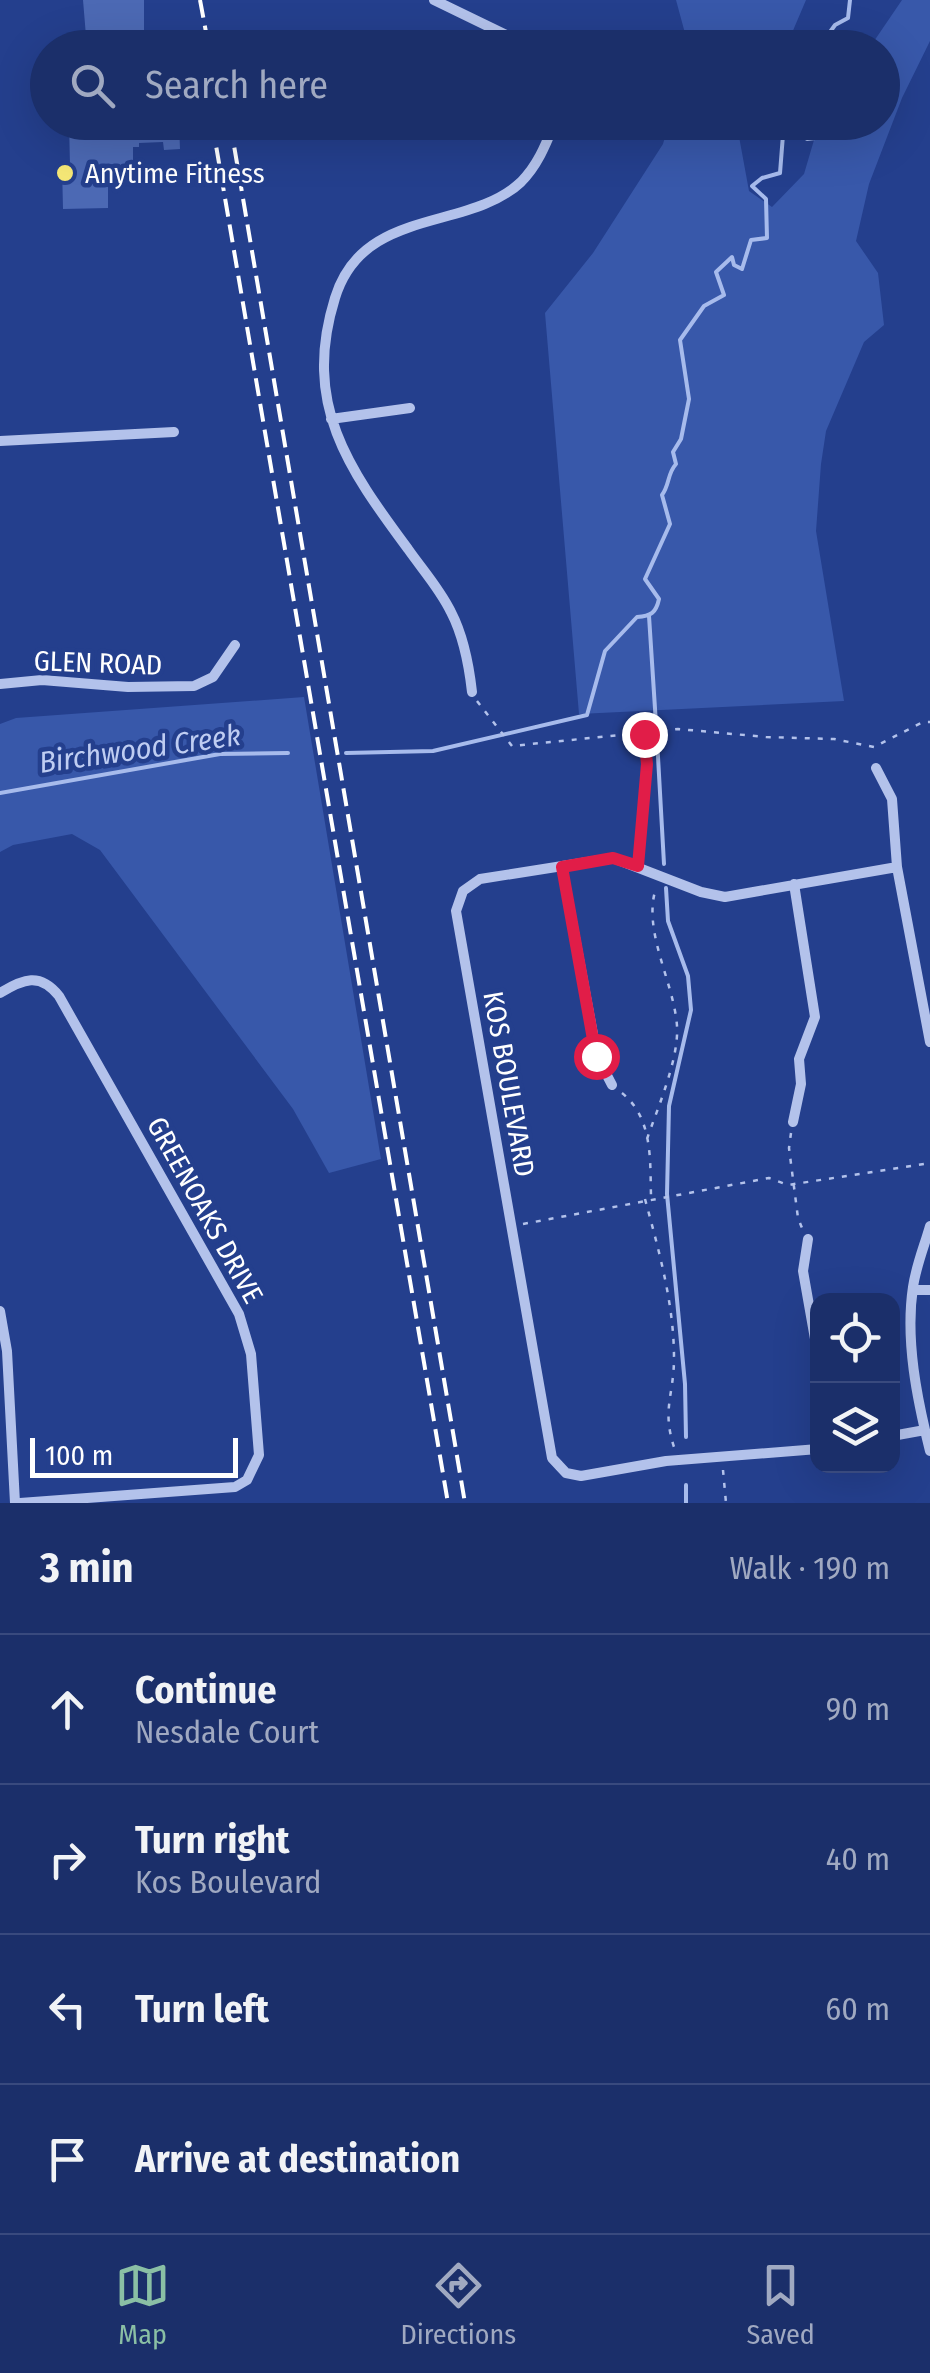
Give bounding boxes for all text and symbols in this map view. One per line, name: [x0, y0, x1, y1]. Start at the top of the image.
search box: [30, 30, 900, 140]
icon: search: [65, 58, 120, 113]
text: Search here: [145, 62, 328, 108]
place label: Anytime Fitness: [85, 157, 265, 190]
marker: Anytime Fitness: [54, 162, 76, 184]
street label: GLEN ROAD: [33, 644, 163, 682]
route end: [622, 712, 668, 758]
water label: Birchwood Creek: [37, 717, 243, 781]
street label: KOS BOULEVARD: [476, 989, 542, 1179]
route start: [574, 1034, 620, 1080]
street label: GREENOAKS DRIVE: [140, 1111, 270, 1309]
map controls: [810, 1293, 900, 1473]
button: locate: [810, 1293, 900, 1383]
button: layers: [810, 1383, 900, 1473]
scale bar: [30, 1433, 238, 1478]
text: 100 m: [45, 1439, 113, 1472]
text: 3 min: [40, 1543, 134, 1593]
text: Walk · 190 m: [730, 1549, 890, 1587]
text: Continue: [135, 1667, 276, 1713]
icon: ahead: [40, 1682, 95, 1737]
text: 90 m: [826, 1690, 890, 1728]
text: Nesdale Court: [135, 1713, 319, 1751]
text: Turn right: [135, 1817, 289, 1863]
icon: right: [40, 1832, 95, 1887]
text: 40 m: [826, 1840, 890, 1878]
text: Kos Boulevard: [135, 1863, 321, 1901]
icon: left: [40, 1982, 95, 2037]
text: Turn left: [135, 1986, 269, 2032]
text: 60 m: [825, 1990, 890, 2028]
icon: arrive: [40, 2132, 95, 2187]
text: Arrive at destination: [135, 2136, 460, 2182]
tab: Map: [115, 2258, 170, 2351]
tab: Directions: [400, 2258, 516, 2351]
tab: Saved: [746, 2258, 815, 2351]

